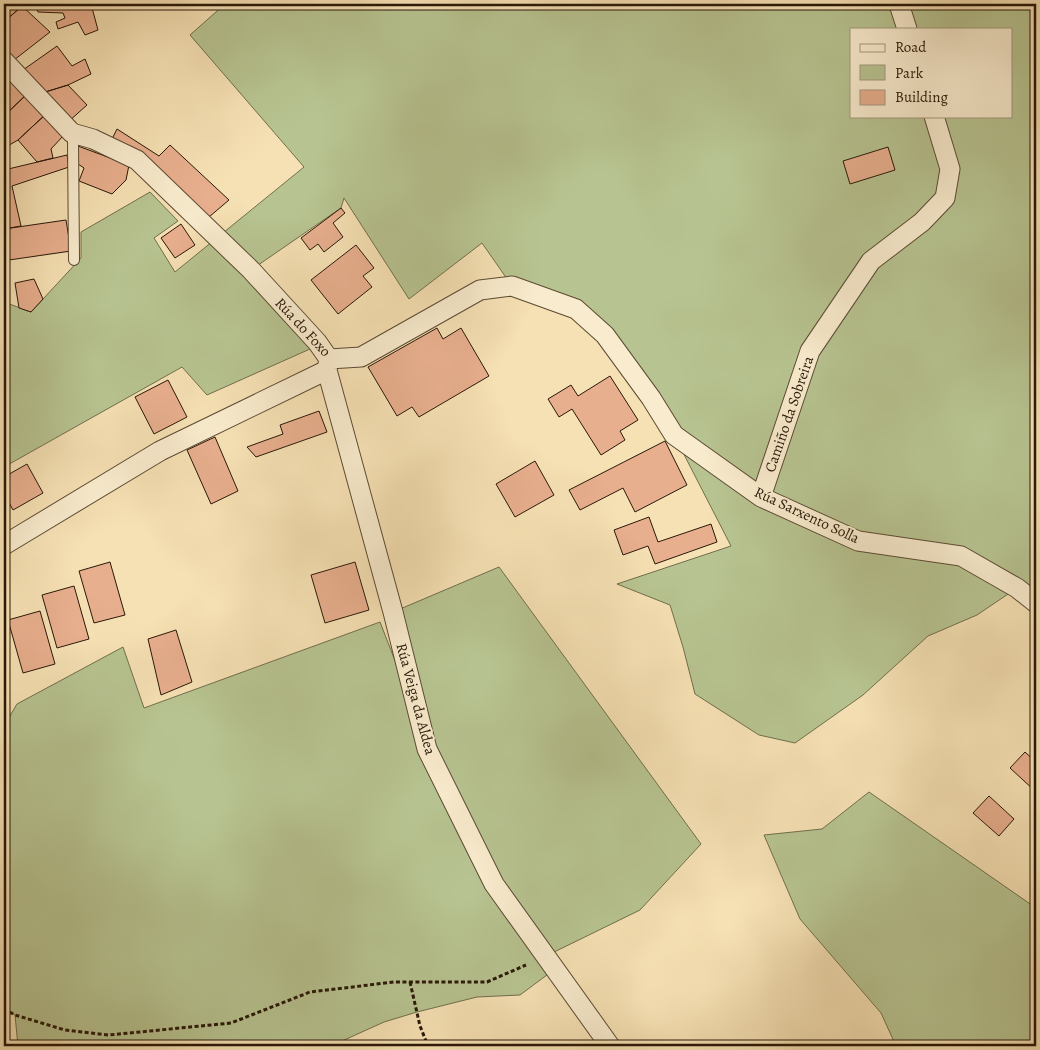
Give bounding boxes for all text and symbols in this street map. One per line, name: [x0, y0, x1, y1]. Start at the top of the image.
legend: [850, 28, 1012, 118]
text: Road: [895, 37, 927, 57]
text: Park: [895, 63, 924, 83]
text: Building: [895, 87, 948, 107]
street label: Rúa do Foxo: [271, 293, 335, 361]
street label: Camiño da Sobreira: [760, 353, 818, 475]
street label: Rúa Sarxento Solla: [751, 482, 863, 548]
street label: Rúa Veiga da Aldea: [391, 641, 441, 757]

